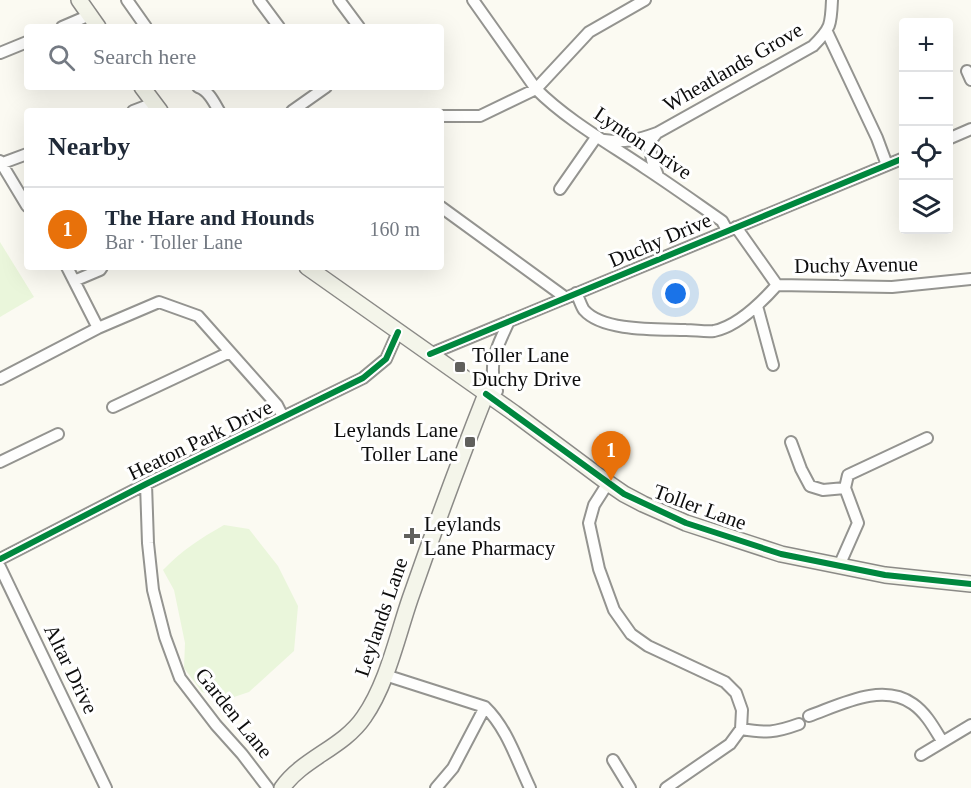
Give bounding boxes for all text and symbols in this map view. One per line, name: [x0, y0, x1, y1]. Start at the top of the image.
street label: Wheatlands Grove: [659, 17, 807, 117]
map controls: [899, 18, 953, 234]
button: +: [899, 18, 953, 72]
search box: [24, 24, 444, 90]
icon: search: [45, 41, 78, 74]
text: Search here: [93, 44, 196, 69]
button: −: [899, 72, 953, 126]
street label: Lynton Drive: [590, 102, 696, 184]
button: locate: [899, 126, 953, 180]
text: Nearby: [48, 132, 130, 161]
button: layers: [899, 180, 953, 234]
text: The Hare and Hounds: [105, 205, 314, 230]
street label: Duchy Drive: [605, 208, 715, 272]
text: 1: [63, 218, 73, 240]
text: 160 m: [369, 218, 420, 240]
text: Bar · Toller Lane: [105, 231, 243, 253]
street label: Duchy Avenue: [794, 252, 918, 278]
your location: [661, 279, 690, 308]
place label: Toller Lane Duchy Drive: [472, 343, 581, 391]
marker: Toller Lane Duchy Drive: [453, 360, 467, 374]
street label: Heaton Park Drive: [124, 395, 276, 485]
place label: Leylands Lane Toller Lane: [334, 418, 458, 466]
pin: 1: [592, 432, 630, 481]
marker: Leylands Lane Toller Lane: [463, 435, 477, 449]
street label: Toller Lane: [650, 479, 750, 535]
place label: Leylands Lane Pharmacy: [424, 512, 556, 560]
marker: Leylands Lane Pharmacy: [405, 529, 419, 543]
street label: Leylands Lane: [349, 554, 413, 680]
street label: Altar Drive: [39, 620, 103, 718]
street label: Garden Lane: [190, 663, 278, 763]

